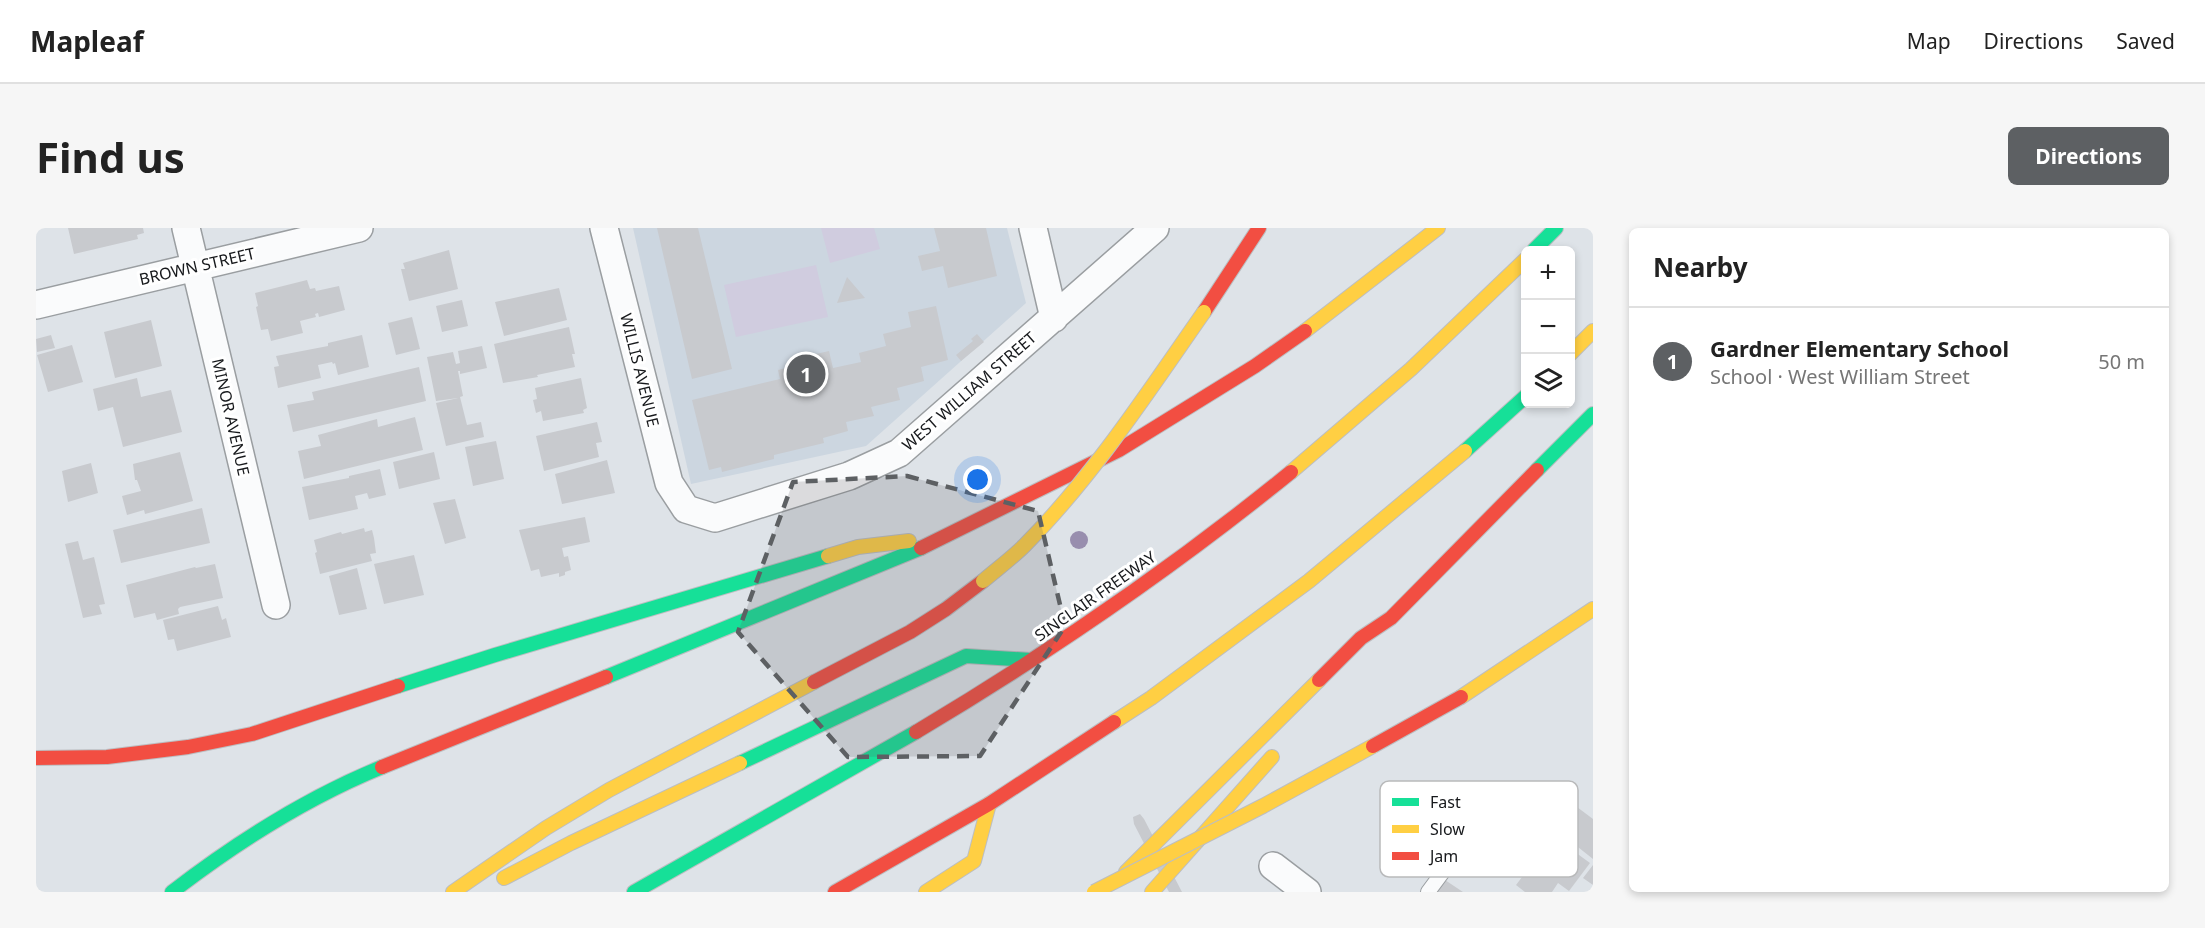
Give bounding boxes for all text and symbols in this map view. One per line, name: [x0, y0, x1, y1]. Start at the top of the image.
text: Mapleaf: [30, 22, 144, 60]
text: Map: [1907, 27, 1951, 55]
text: Directions: [1984, 27, 2083, 55]
text: Saved: [2116, 27, 2175, 55]
button: Directions: [2008, 127, 2169, 185]
text: Find us: [36, 128, 185, 185]
street label: BROWN STREET: [137, 242, 257, 290]
map controls: [1521, 246, 1575, 408]
button: +: [1521, 246, 1575, 300]
text: Nearby: [1653, 249, 1748, 285]
button: −: [1521, 300, 1575, 354]
street label: WILLIS AVENUE: [615, 311, 665, 429]
street label: WEST WILLIAM STREET: [897, 326, 1041, 456]
text: Gardner Elementary School: [1710, 333, 2009, 363]
text: 1: [1667, 348, 1678, 375]
text: 50 m: [2098, 348, 2145, 375]
pin: 1: [786, 352, 826, 396]
button: layers: [1521, 354, 1575, 408]
street label: MINOR AVENUE: [207, 356, 255, 478]
text: School · West William Street: [1710, 363, 1970, 390]
your location: [963, 465, 992, 494]
street label: SINCLAIR FREEWAY: [1030, 545, 1161, 646]
legend: [1380, 781, 1578, 877]
text: Fast: [1430, 791, 1461, 813]
text: Slow: [1430, 818, 1465, 840]
text: Jam: [1428, 845, 1458, 867]

